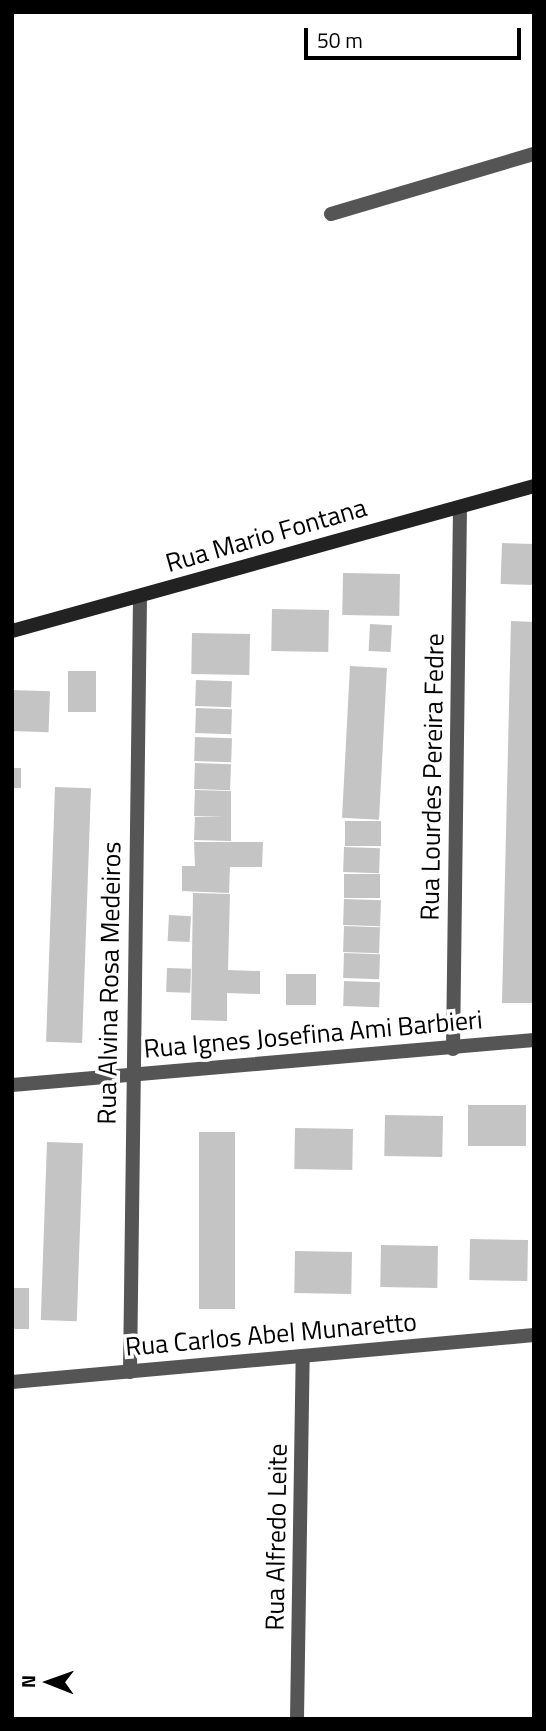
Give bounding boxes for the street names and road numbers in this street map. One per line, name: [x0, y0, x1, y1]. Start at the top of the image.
street label: Rua Mario Fontana: [162, 491, 370, 579]
street label: Rua Lourdes Pereira Fedre: [414, 633, 450, 921]
street label: Rua Alvina Rosa Medeiros: [91, 841, 127, 1125]
street label: Rua Ignes Josefina Ami Barbieri: [142, 1004, 484, 1064]
street label: Rua Carlos Abel Munaretto: [124, 1306, 418, 1362]
street label: Rua Alfredo Leite: [259, 1443, 293, 1631]

